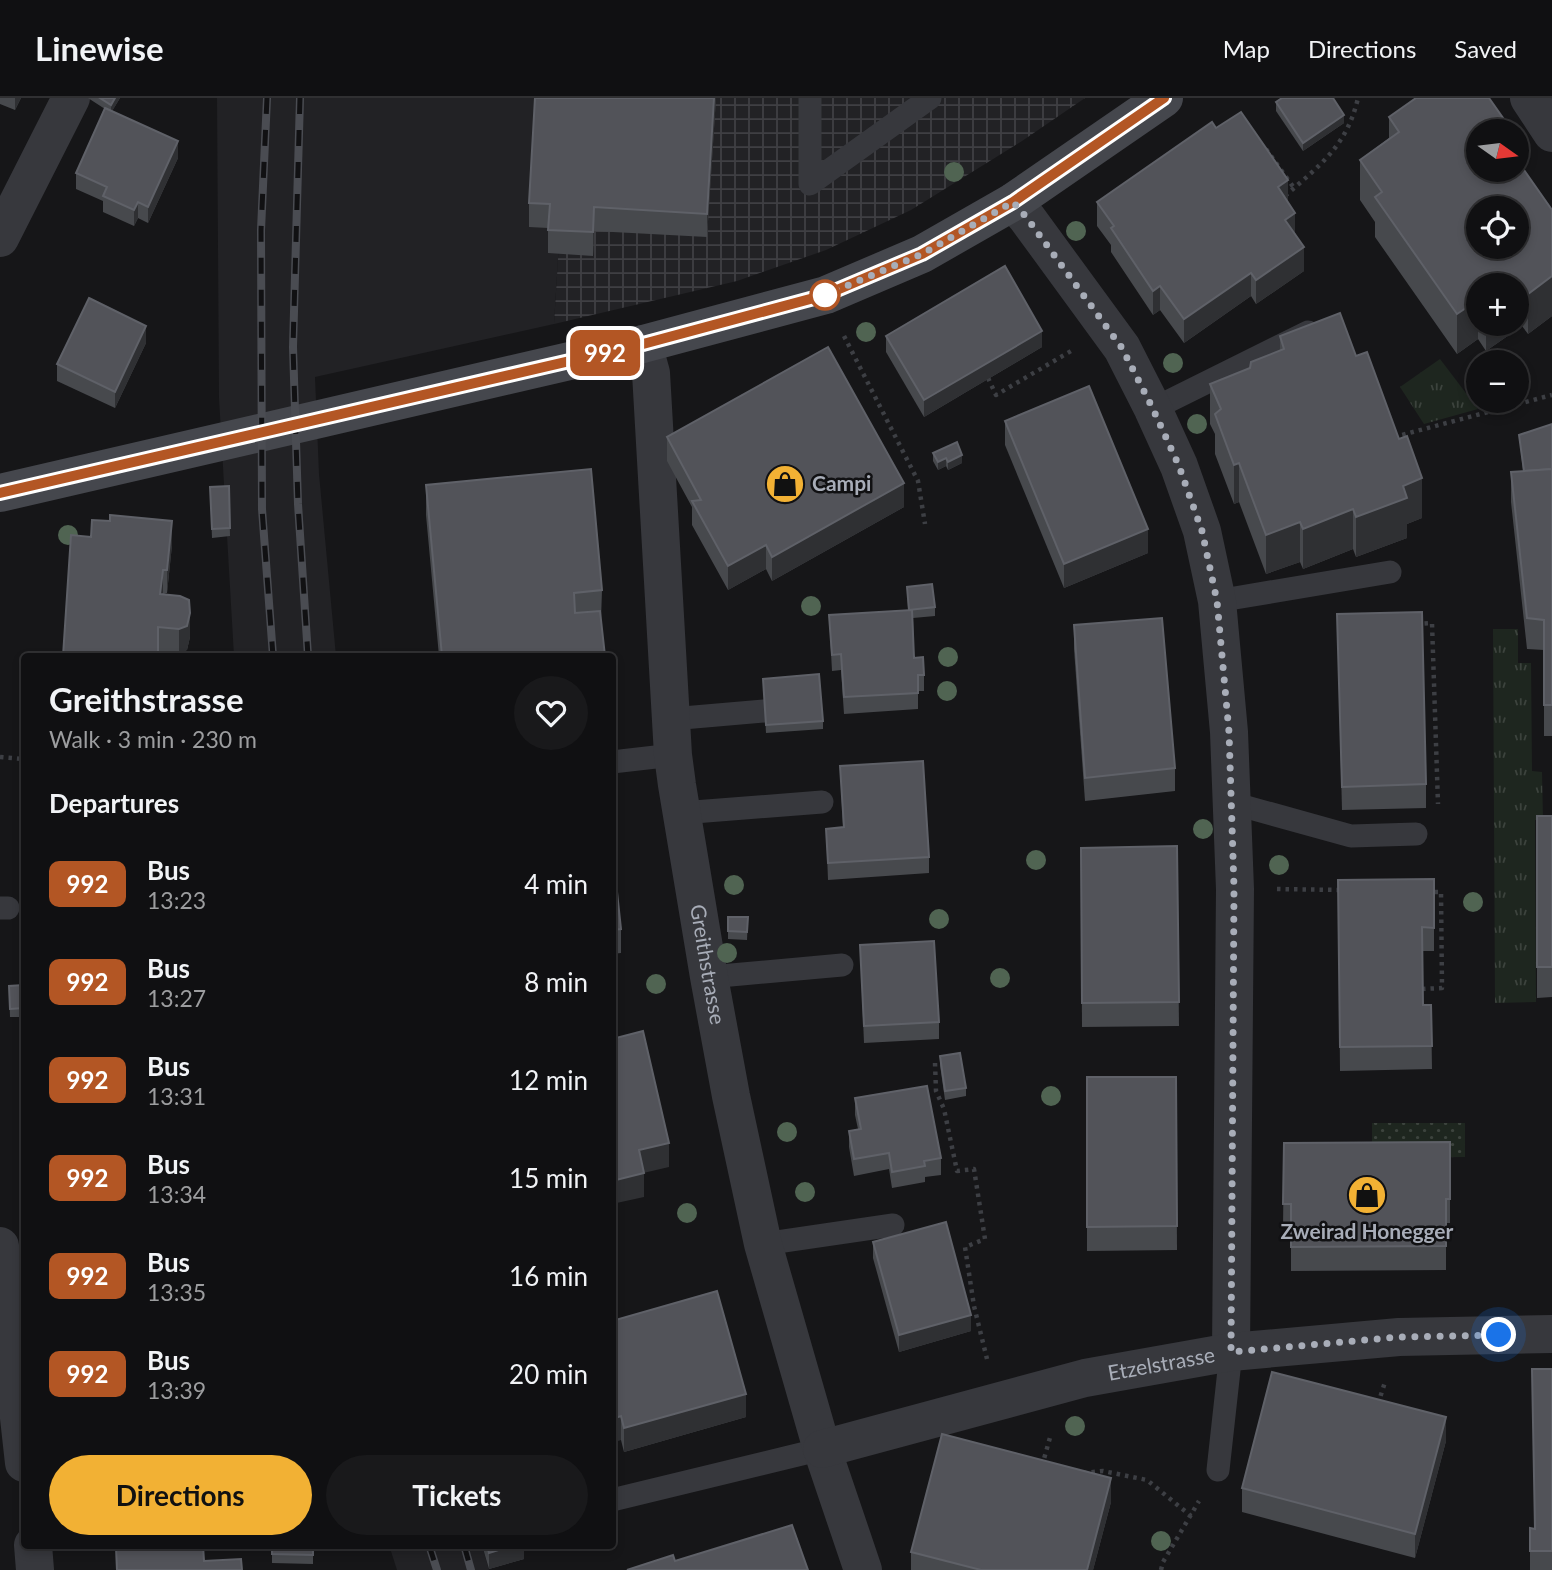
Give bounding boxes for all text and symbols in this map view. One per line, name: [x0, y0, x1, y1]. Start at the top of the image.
text: Linewise: [35, 28, 164, 68]
text: Map: [1223, 34, 1270, 63]
text: Directions: [1308, 34, 1416, 63]
text: Saved: [1454, 34, 1517, 63]
north arrow: [1466, 119, 1530, 182]
map controls: [1466, 119, 1529, 413]
button: locate: [1466, 196, 1529, 259]
button: +: [1466, 273, 1529, 336]
unlabelled marker: [810, 280, 840, 310]
line badge: 992: [565, 330, 645, 376]
text: 992: [584, 338, 626, 367]
button: −: [1466, 350, 1529, 413]
shop icon: Campi: [764, 463, 806, 505]
place label: Campi: [812, 470, 871, 495]
button: heart: [514, 676, 588, 750]
text: Greithstrasse: [49, 679, 244, 719]
text: Walk · 3 min · 230 m: [49, 725, 257, 753]
text: Departures: [49, 787, 179, 819]
text: Bus: [147, 854, 190, 886]
text: 4 min: [524, 868, 588, 900]
text: 992: [67, 869, 108, 898]
text: 13:23: [147, 886, 206, 914]
street label: Greithstrasse: [686, 902, 732, 1026]
text: Bus: [147, 952, 190, 984]
text: 8 min: [524, 966, 588, 998]
text: 992: [67, 967, 108, 996]
text: 13:27: [147, 984, 206, 1012]
text: Bus: [147, 1050, 190, 1082]
text: 12 min: [509, 1064, 588, 1096]
text: 992: [67, 1065, 108, 1094]
text: 13:31: [147, 1082, 206, 1110]
text: Bus: [147, 1148, 190, 1180]
text: 15 min: [509, 1162, 588, 1194]
text: 992: [67, 1163, 108, 1192]
shop icon: Zweirad Honegger: [1346, 1174, 1388, 1216]
text: 13:34: [147, 1180, 206, 1208]
place label: Zweirad Honegger: [1281, 1218, 1454, 1243]
text: Bus: [147, 1246, 190, 1278]
text: 16 min: [509, 1260, 588, 1292]
text: 992: [67, 1261, 108, 1290]
text: 13:35: [147, 1278, 206, 1306]
your location: [1481, 1317, 1516, 1352]
street label: Etzelstrasse: [1106, 1341, 1217, 1385]
text: Bus: [147, 1344, 190, 1376]
text: 20 min: [509, 1358, 588, 1390]
text: 992: [67, 1359, 108, 1388]
text: 13:39: [147, 1376, 206, 1404]
button: Directions: [49, 1455, 312, 1535]
button: Tickets: [326, 1455, 588, 1535]

